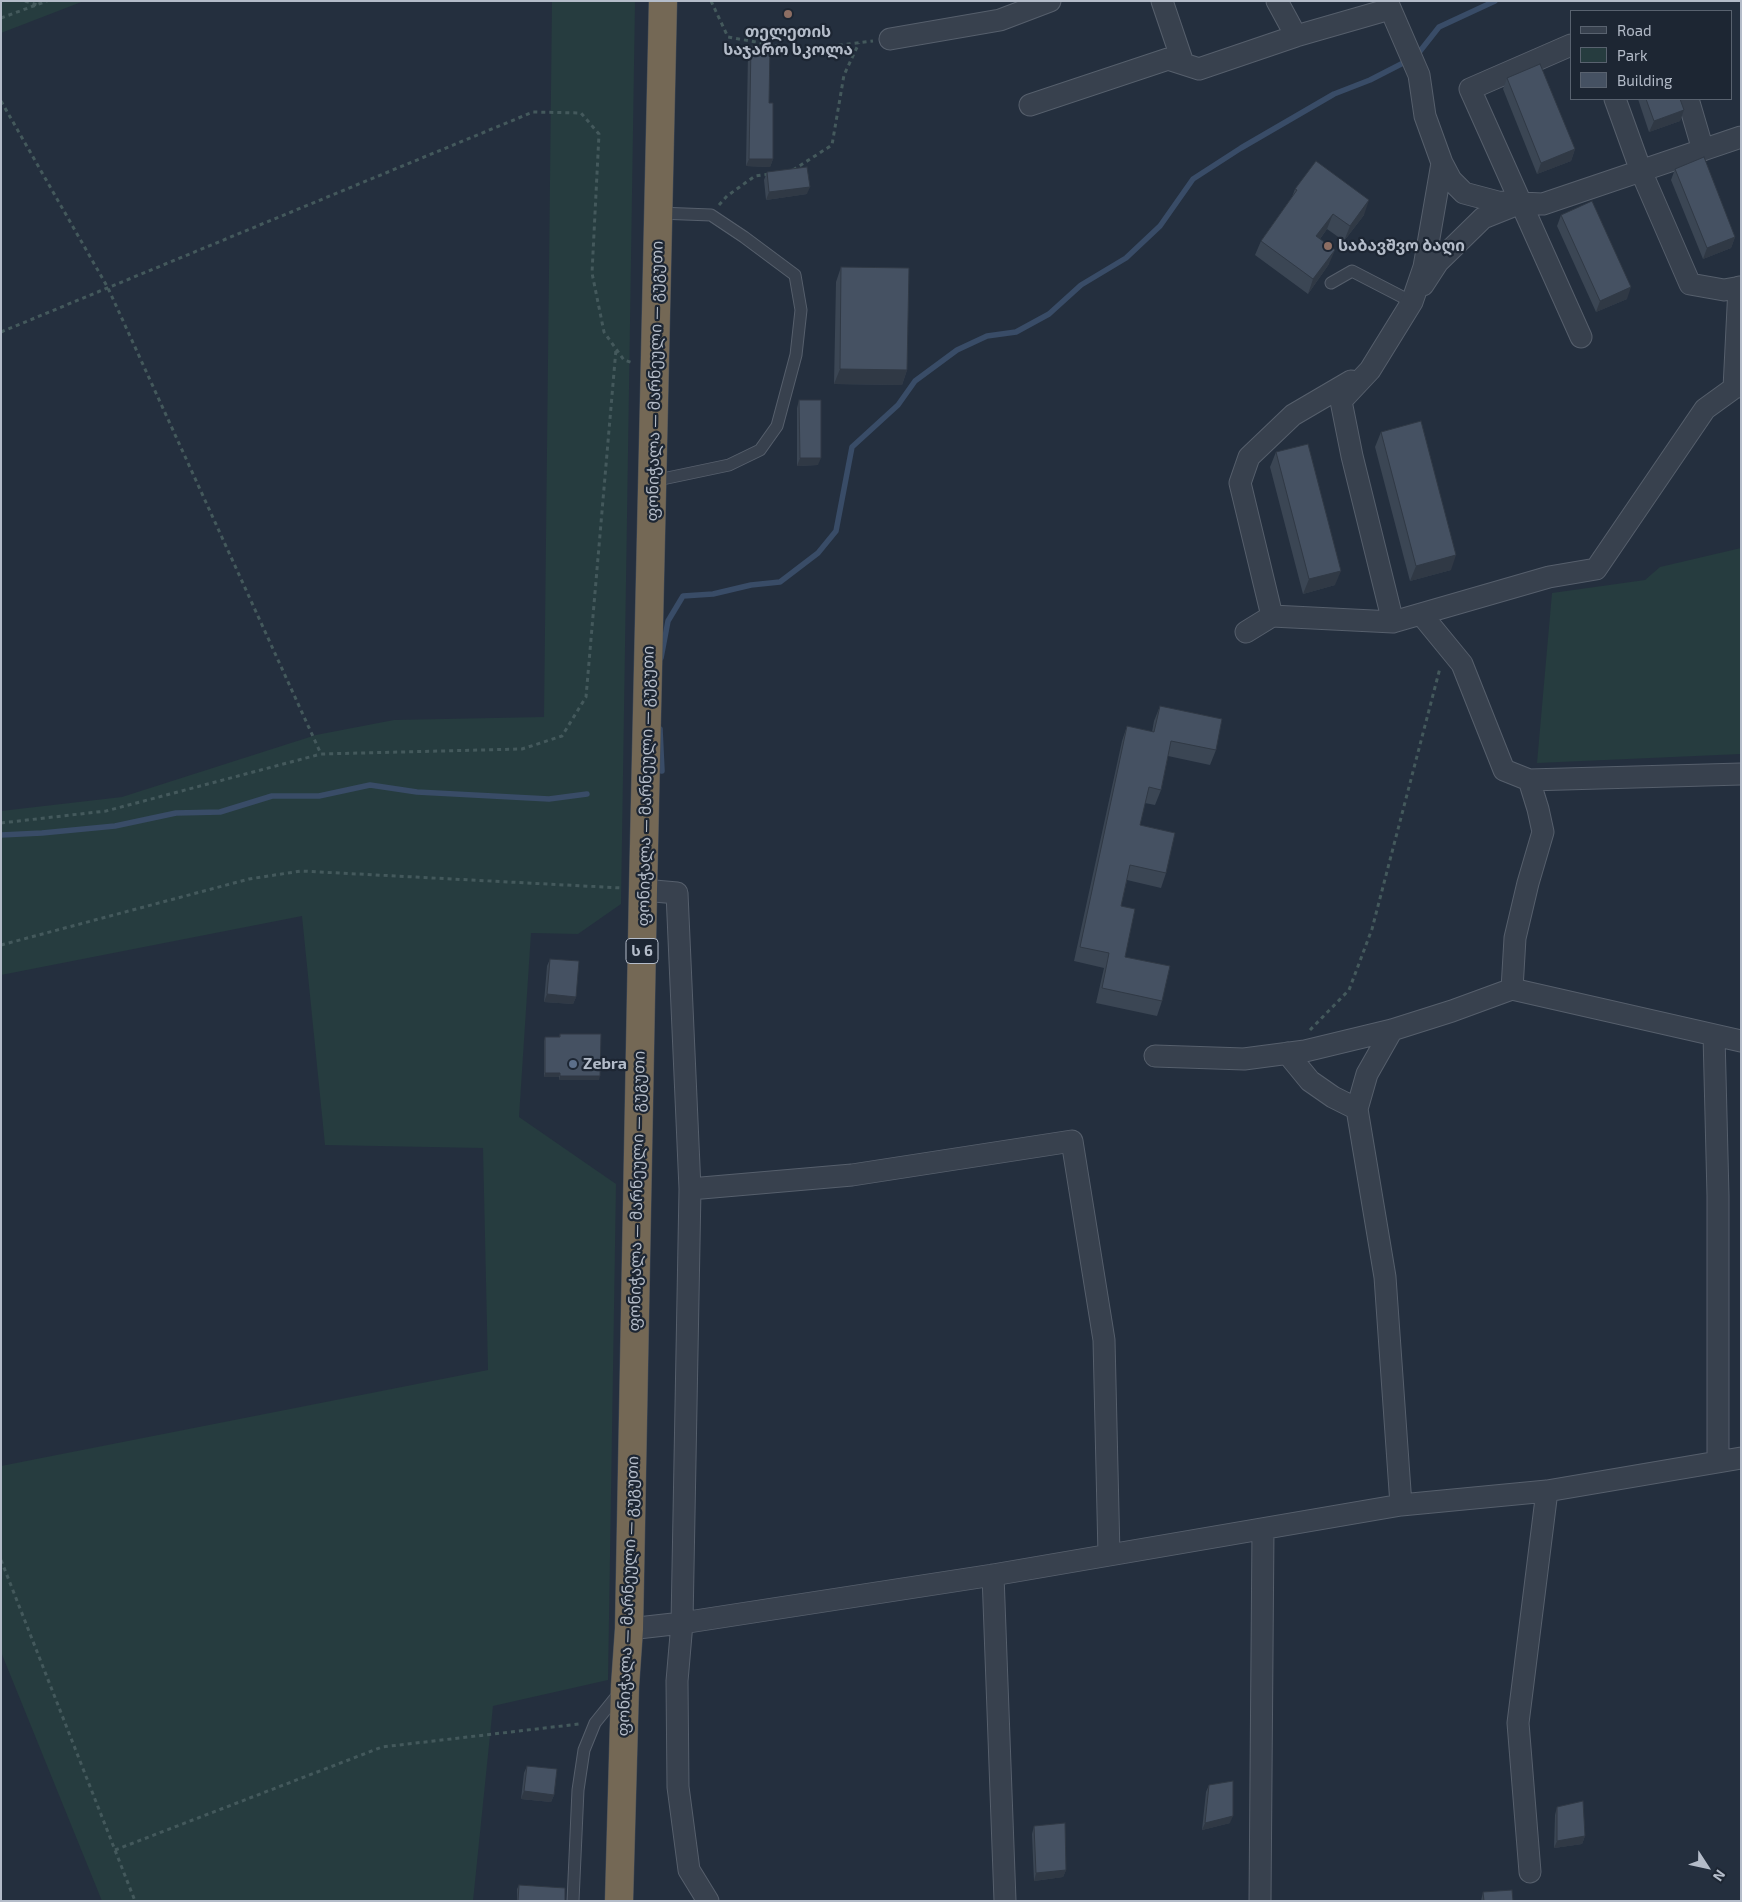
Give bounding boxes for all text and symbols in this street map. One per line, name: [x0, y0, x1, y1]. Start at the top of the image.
marker: თელეთის საჯარო სკოლა: [782, 8, 794, 20]
legend: [1570, 10, 1732, 100]
text: Road: [1617, 21, 1652, 39]
place label: თელეთის საჯარო სკოლა: [723, 22, 853, 60]
text: Park: [1617, 46, 1648, 64]
text: Building: [1617, 71, 1672, 89]
place label: საბავშვო ბაღი: [1338, 236, 1465, 256]
marker: საბავშვო ბაღი: [1322, 240, 1334, 252]
street label: ფონიჭალა — მარნეული — გუგუთი: [643, 241, 667, 521]
street label: ფონიჭალა — მარნეული — გუგუთი: [634, 646, 658, 926]
road number: ს 6: [626, 938, 658, 964]
street label: ფონიჭალა — მარნეული — გუგუთი: [625, 1051, 649, 1331]
place label: Zebra: [583, 1054, 627, 1074]
marker: Zebra: [567, 1058, 579, 1070]
street label: ფონიჭალა — მარნეული — გუგუთი: [614, 1455, 642, 1737]
north arrow: [1682, 1842, 1732, 1892]
text: N: [1710, 1867, 1730, 1885]

